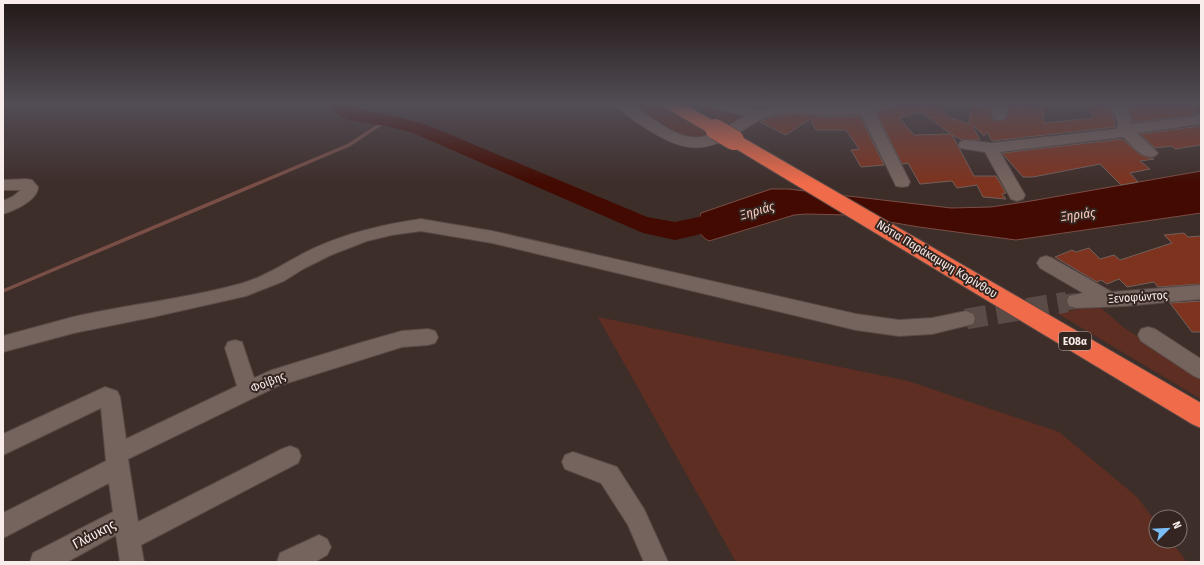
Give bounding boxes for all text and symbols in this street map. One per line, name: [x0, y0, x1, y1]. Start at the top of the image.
water label: Ξηριάς: [738, 198, 777, 223]
water label: Ξηριάς: [1060, 205, 1097, 224]
street label: Νότια Παράκαμψη Κορίνθου: [874, 217, 1000, 301]
street label: Ξενοφώντος: [1108, 288, 1168, 306]
road number: ΕΟ8α: [1059, 332, 1091, 350]
street label: Φοίβης: [249, 369, 287, 395]
north arrow: [1148, 509, 1188, 549]
street label: Γλάυκης: [70, 516, 119, 553]
text: N: [1169, 519, 1184, 531]

